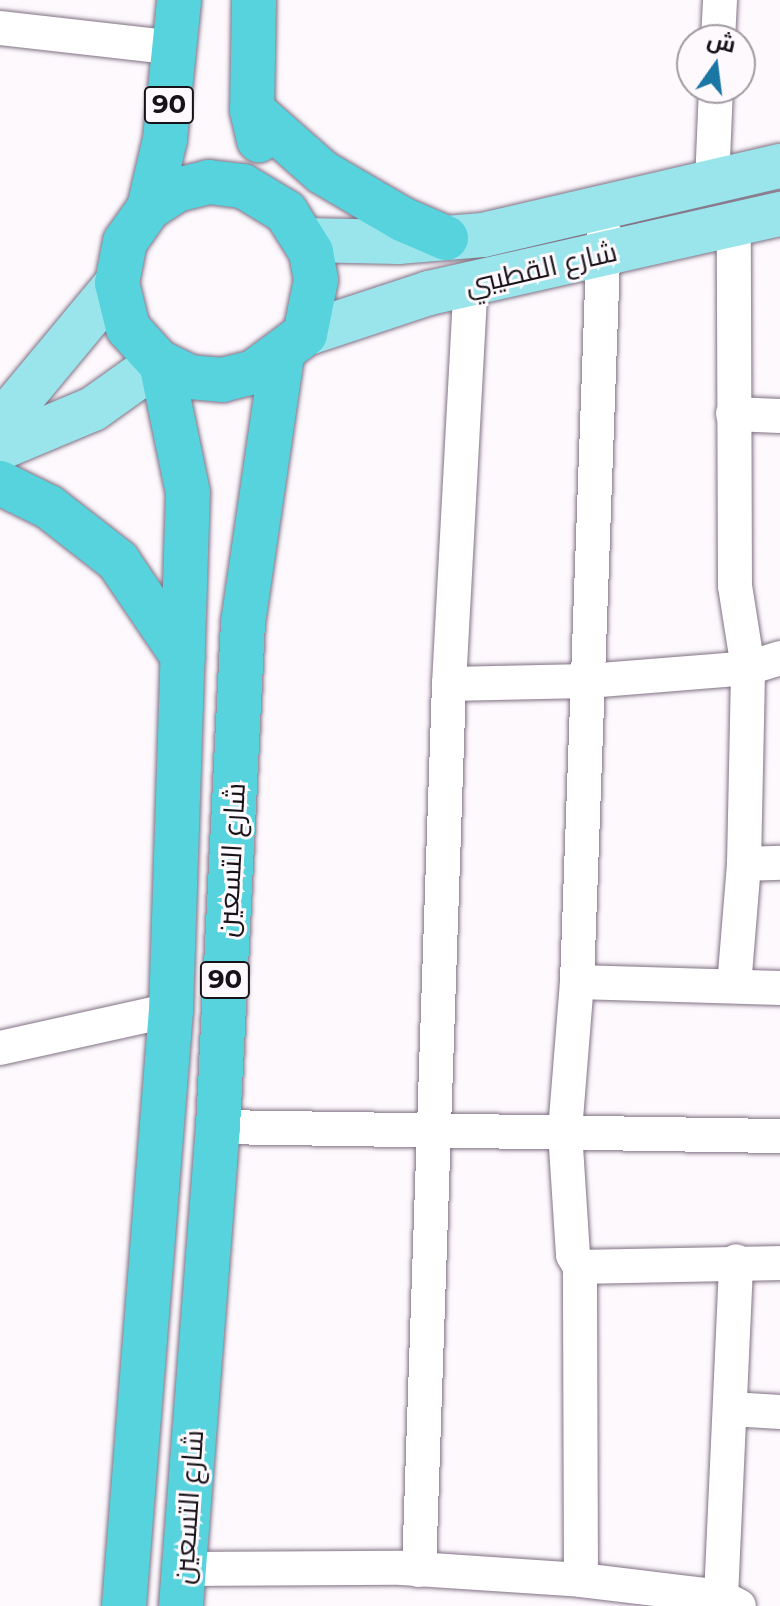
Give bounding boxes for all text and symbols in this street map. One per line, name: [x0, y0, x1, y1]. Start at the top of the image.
north arrow: [676, 24, 756, 104]
text: ش: [704, 26, 738, 59]
road number: 90: [143, 83, 195, 127]
street label: شارع القطيبي: [462, 234, 620, 302]
street label: شارع التسعين: [210, 782, 252, 938]
road number: 90: [199, 958, 251, 1002]
street label: شارع التسعين: [166, 1429, 210, 1585]

